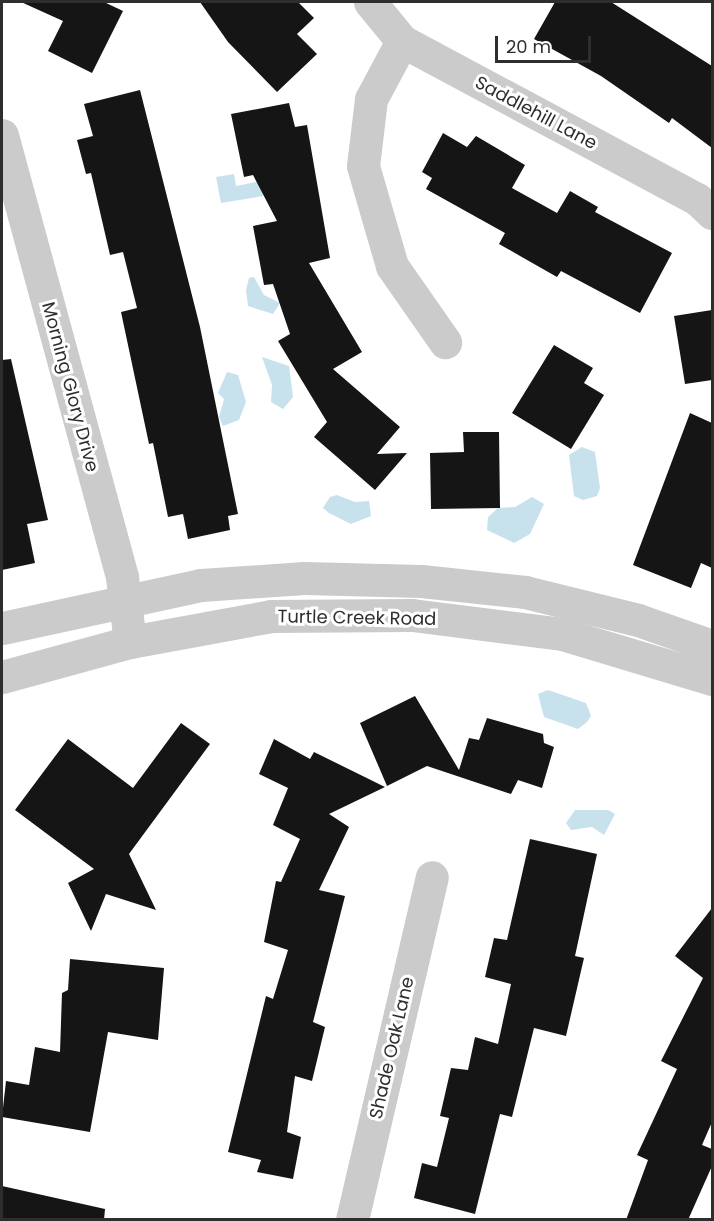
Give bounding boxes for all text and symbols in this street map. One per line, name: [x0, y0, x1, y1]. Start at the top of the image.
scale bar: [498, 24, 594, 62]
text: 20 m: [506, 34, 551, 59]
street label: Saddlehill Lane: [471, 72, 601, 154]
street label: Morning Glory Drive: [37, 300, 103, 474]
street label: Turtle Creek Road: [277, 606, 437, 630]
street label: Shade Oak Lane: [365, 975, 419, 1121]

